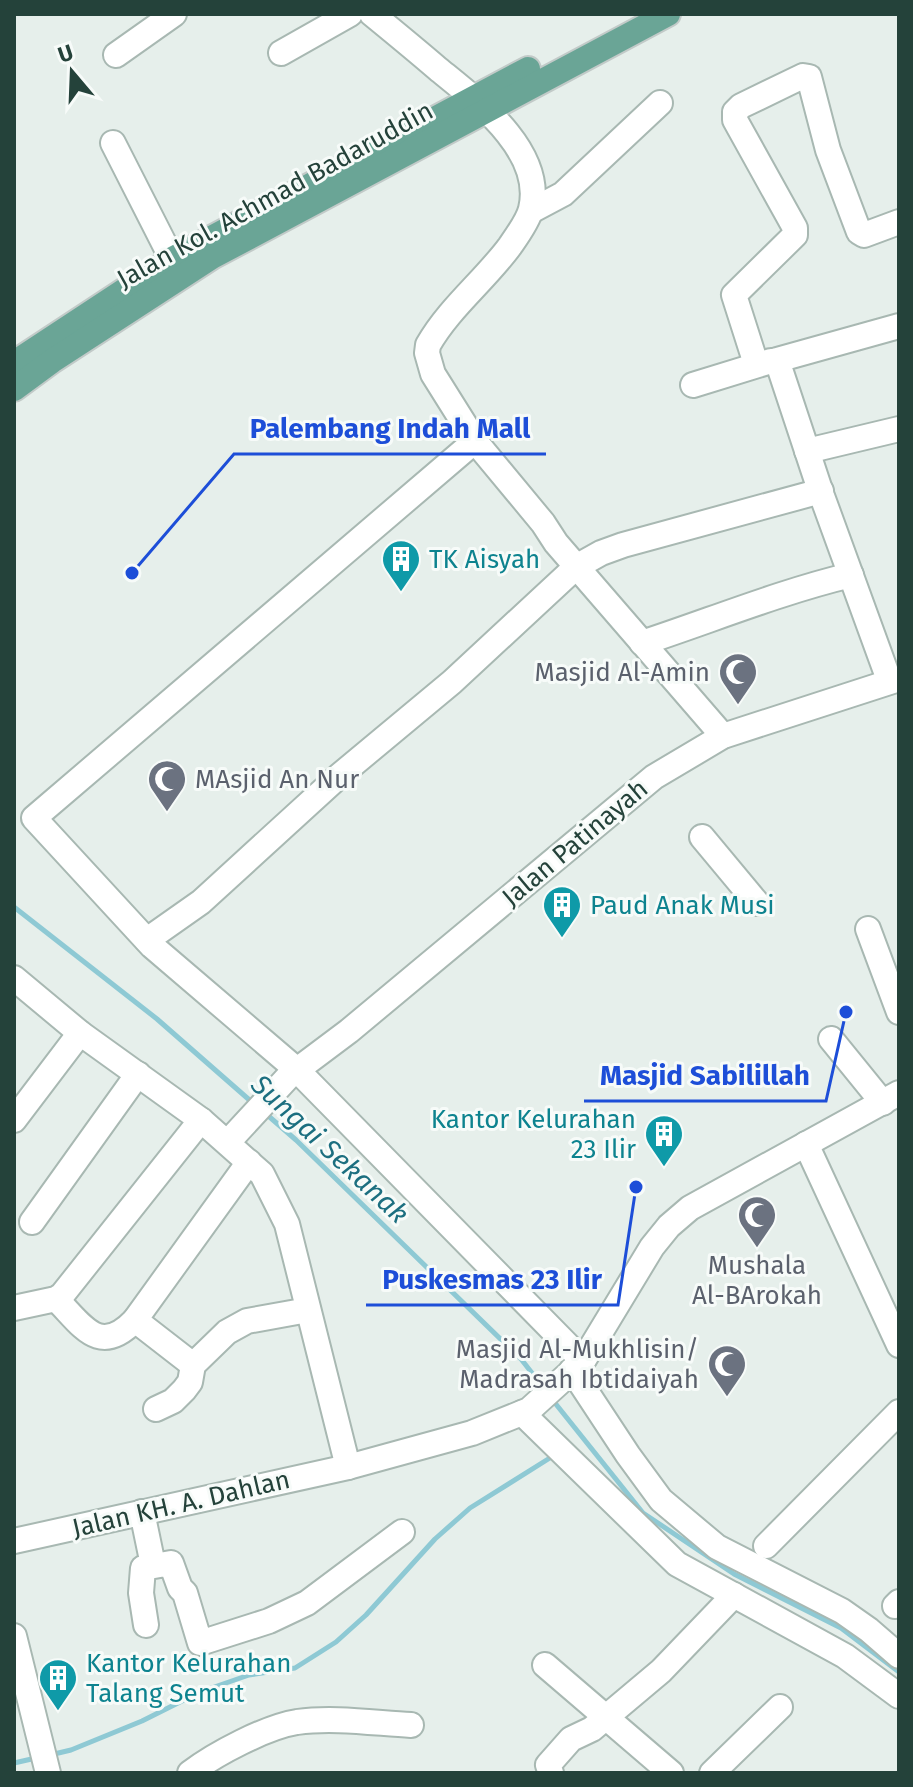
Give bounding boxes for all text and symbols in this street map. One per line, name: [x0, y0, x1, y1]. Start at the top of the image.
north arrow: [32, 32, 112, 112]
text: U: [54, 38, 77, 69]
street label: Jalan Kol. Achmad Badaruddin: [112, 95, 438, 295]
callout: Palembang Indah Mall: [234, 402, 546, 454]
text: Palembang Indah Mall: [250, 412, 531, 445]
building icon: TK Aisyah: [380, 538, 422, 593]
place label: TK Aisyah: [429, 544, 540, 575]
mosque icon: Masjid Al-Amin: [717, 651, 759, 706]
place label: Masjid Al-Amin: [534, 657, 710, 688]
mosque icon: MAsjid An Nur: [146, 758, 188, 813]
place label: MAsjid An Nur: [195, 764, 359, 795]
street label: Jalan Patinayah: [496, 773, 654, 913]
building icon: Paud Anak Musi: [541, 884, 583, 939]
place label: Paud Anak Musi: [590, 890, 775, 921]
callout: Masjid Sabilillah: [584, 1049, 826, 1101]
text: Masjid Sabilillah: [600, 1059, 810, 1092]
water label: Sungai Sekanak: [244, 1067, 415, 1230]
place label: Kantor Kelurahan 23 Ilir: [431, 1104, 636, 1165]
building icon: Kantor Kelurahan 23 Ilir: [643, 1113, 685, 1168]
mosque icon: Mushala Al-BArokah: [736, 1194, 778, 1249]
place label: Mushala Al-BArokah: [692, 1250, 822, 1311]
callout: Puskesmas 23 Ilir: [366, 1253, 618, 1305]
text: Puskesmas 23 Ilir: [382, 1263, 603, 1296]
place label: Masjid Al-Mukhlisin/ Madrasah Ibtidaiyah: [456, 1334, 699, 1395]
mosque icon: Masjid Al-Mukhlisin/ Madrasah Ibtidaiyah: [706, 1343, 748, 1398]
street label: Jalan KH. A. Dahlan: [69, 1464, 293, 1544]
place label: Kantor Kelurahan Talang Semut: [86, 1648, 291, 1709]
building icon: Kantor Kelurahan Talang Semut: [37, 1657, 79, 1712]

